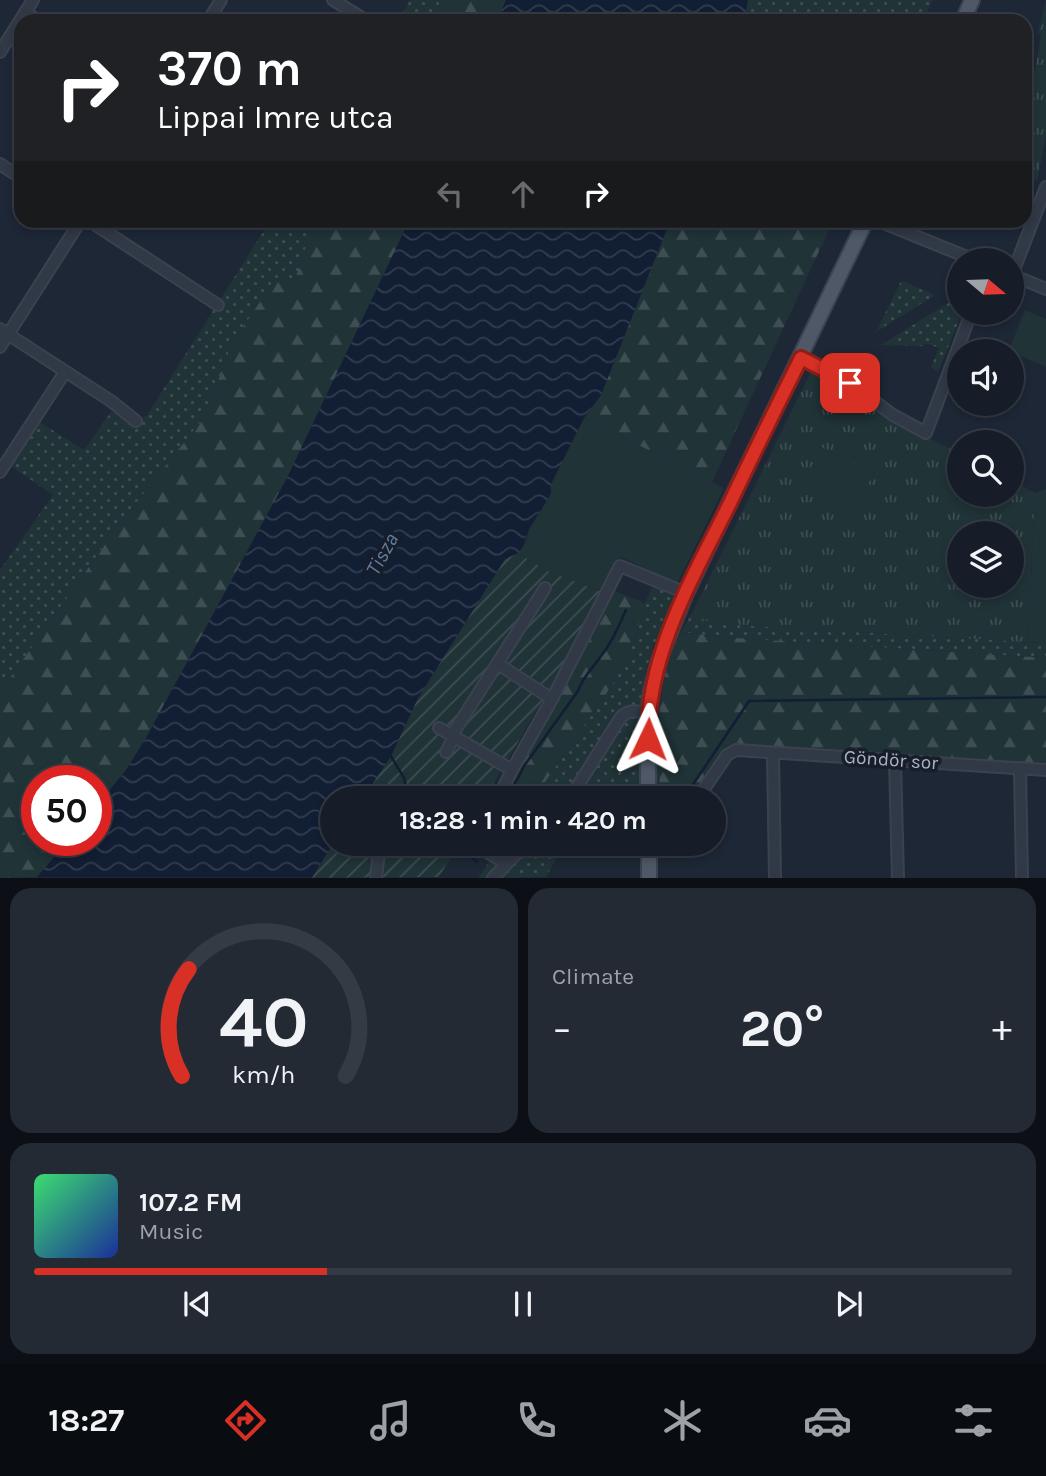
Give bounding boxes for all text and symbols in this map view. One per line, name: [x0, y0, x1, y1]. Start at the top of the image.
text: 370 m: [157, 40, 302, 97]
icon: right: [42, 42, 133, 133]
text: Lippai Imre utca: [157, 99, 394, 136]
icon: left: [431, 175, 469, 213]
icon: ahead: [504, 175, 542, 213]
icon: right: [577, 175, 615, 213]
north arrow: [947, 248, 1024, 326]
map controls: [947, 248, 1024, 598]
button: sound: [947, 339, 1024, 416]
pin: [820, 353, 880, 413]
icon: arrive: [831, 364, 869, 402]
button: search: [947, 430, 1024, 507]
button: layers: [947, 521, 1024, 598]
water label: Tisza: [361, 529, 403, 579]
position arrow: [611, 702, 685, 776]
street label: Göndör sor: [843, 746, 939, 774]
speed limit sign: 50: [21, 765, 112, 856]
text: 18:28 · 1 min · 420 m: [399, 805, 647, 836]
text: Climate: [552, 963, 634, 990]
text: 40: [219, 980, 309, 1065]
text: 20°: [740, 998, 824, 1059]
text: −: [552, 1006, 572, 1051]
text: +: [992, 1006, 1012, 1051]
text: km/h: [232, 1060, 296, 1089]
text: 107.2 FM: [139, 1187, 243, 1218]
text: Music: [139, 1218, 203, 1245]
icon: previous: [178, 1285, 216, 1323]
icon: pause: [504, 1285, 542, 1323]
icon: next: [830, 1285, 868, 1323]
icon: directions: [221, 1396, 270, 1445]
icon: music: [366, 1396, 415, 1445]
icon: phone: [512, 1396, 561, 1445]
icon: climate: [658, 1396, 707, 1445]
icon: car: [803, 1396, 852, 1445]
icon: filters: [949, 1396, 998, 1445]
text: 18:27: [48, 1402, 124, 1439]

